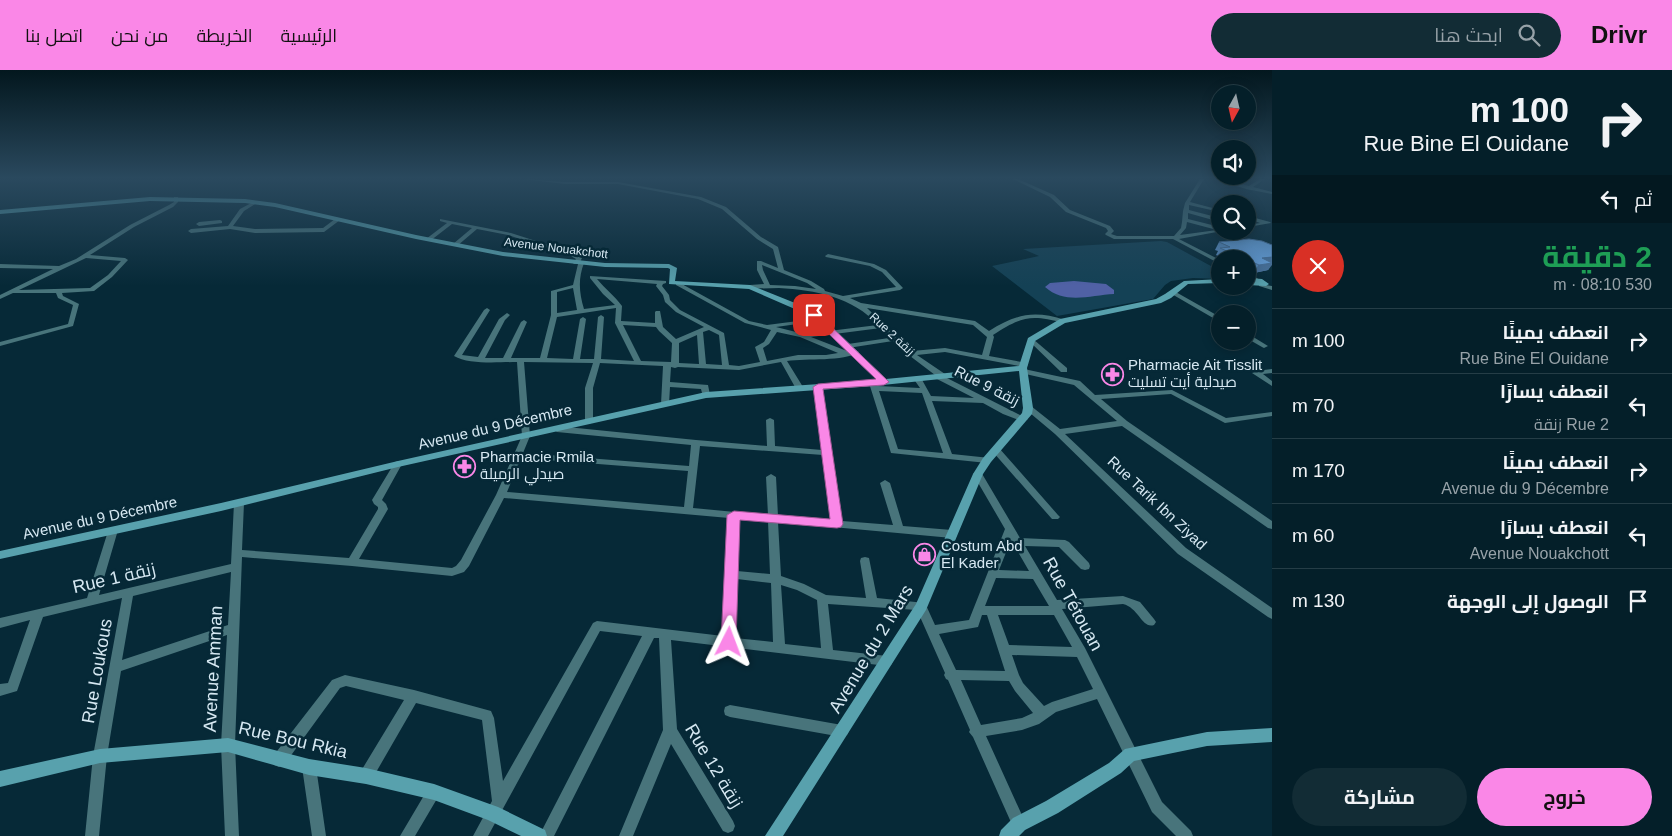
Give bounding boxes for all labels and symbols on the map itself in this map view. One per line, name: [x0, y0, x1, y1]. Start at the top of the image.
north arrow: [1211, 85, 1256, 130]
street label: Avenue Nouakchott: [503, 235, 609, 261]
pin: [793, 294, 835, 336]
street label: Rue 2 زنقة: [867, 310, 917, 358]
place label: Pharmacie Ait Tisslit صيدلية أيت تسليت: [1128, 356, 1263, 390]
street label: Rue 9 زنقة: [952, 362, 1022, 410]
pharmacy icon: Pharmacie Ait Tisslit صيدلية أيت تسليت: [1100, 362, 1124, 386]
street label: Avenue du 9 Décembre: [416, 401, 573, 452]
place label: Pharmacie Rmila صيدلي الرميلة: [480, 448, 595, 486]
street label: Rue Tarik Ibn Ziyad: [1104, 452, 1210, 553]
pharmacy icon: Pharmacie Rmila صيدلي الرميلة: [452, 454, 476, 478]
street label: Avenue du 9 Décembre: [21, 493, 179, 542]
place label: Costum Abd El Kader: [941, 537, 1023, 571]
shop icon: Costum Abd El Kader: [913, 543, 937, 567]
street label: Rue Tétouan: [1039, 554, 1107, 654]
street label: Rue 1 زنقة: [71, 559, 158, 598]
street label: Avenue du 2 Mars: [825, 581, 917, 717]
street label: Avenue Amman: [200, 605, 226, 733]
position arrow: [702, 615, 754, 667]
street label: Rue Loukous: [78, 617, 116, 725]
street label: Rue Bou Rkia: [237, 718, 350, 762]
street label: Rue 12 زنقة: [680, 720, 747, 812]

